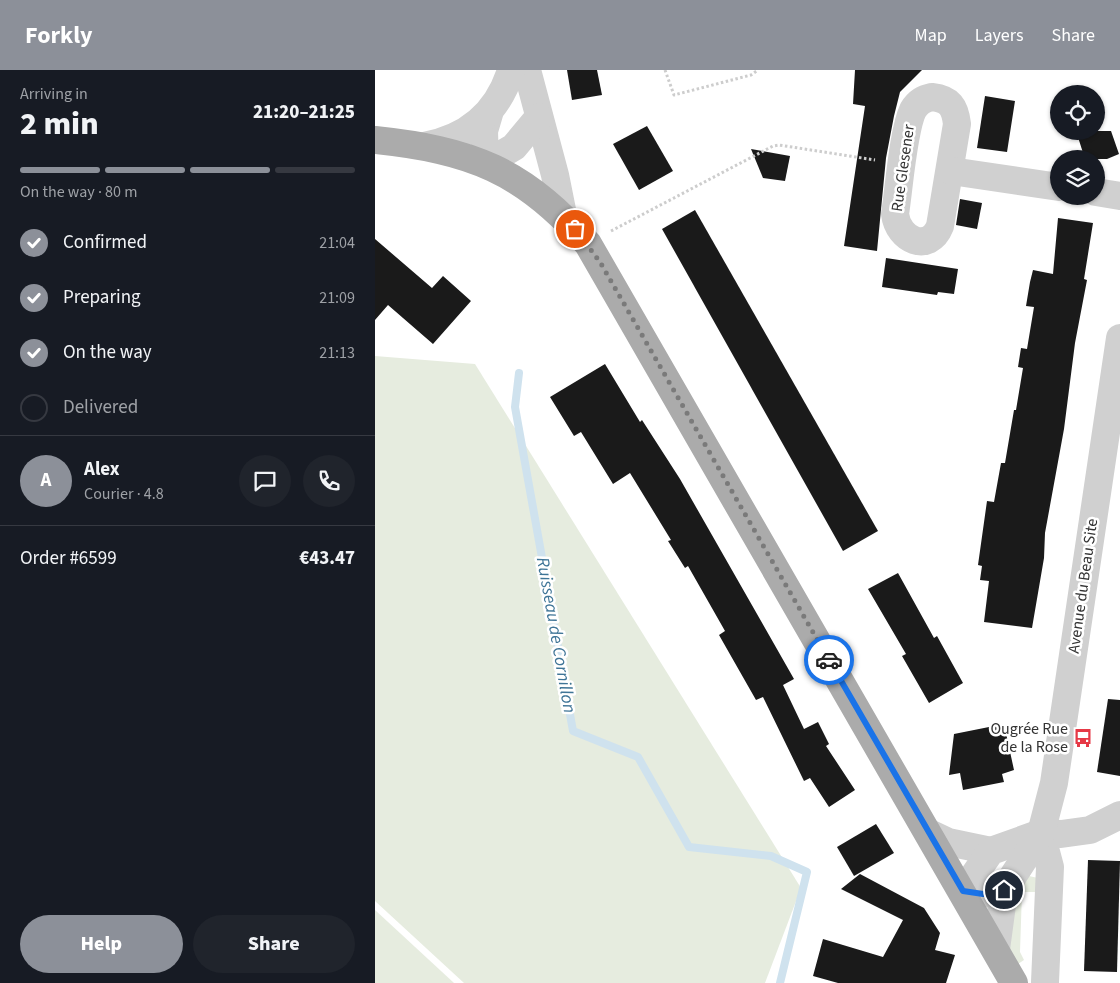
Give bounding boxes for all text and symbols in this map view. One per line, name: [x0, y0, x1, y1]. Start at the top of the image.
text: Forkly: [25, 18, 93, 53]
text: Map: [915, 23, 947, 48]
text: Layers: [975, 23, 1024, 48]
text: Share: [1052, 23, 1095, 48]
text: Arriving in: [20, 83, 88, 105]
map controls: [1050, 85, 1105, 205]
button: locate: [1050, 85, 1105, 140]
text: 21:20–21:25: [253, 99, 355, 126]
text: 2 min: [20, 101, 99, 147]
street label: Rue Glesener: [886, 123, 920, 213]
button: layers: [1050, 150, 1105, 205]
text: On the way · 80 m: [20, 181, 137, 203]
pin: [554, 208, 596, 250]
icon: bag: [561, 215, 589, 243]
icon: check: [20, 229, 48, 257]
text: Confirmed: [63, 229, 147, 256]
text: 21:04: [319, 232, 355, 254]
icon: check: [20, 284, 48, 312]
text: Preparing: [63, 284, 141, 311]
text: 21:09: [319, 287, 355, 309]
icon: check: [20, 339, 48, 367]
text: On the way: [63, 339, 152, 366]
text: 21:13: [319, 342, 355, 364]
text: Delivered: [63, 394, 138, 421]
button: chat: [239, 455, 291, 507]
button: phone: [303, 455, 355, 507]
text: Alex: [84, 456, 120, 483]
text: A: [41, 467, 51, 494]
text: Courier · 4.8: [84, 483, 164, 505]
street label: Avenue du Beau Site: [1063, 517, 1103, 655]
text: Order #6599: [20, 545, 117, 572]
text: €43.47: [299, 545, 355, 572]
water label: Ruisseau de Cornillon: [530, 555, 582, 715]
courier: [804, 635, 854, 685]
icon: car: [815, 646, 843, 674]
place label: Ougrée Rue de la Rose: [990, 718, 1068, 758]
bus stop icon: Ougrée Rue de la Rose: [1072, 727, 1094, 749]
pin: [983, 869, 1025, 911]
icon: home: [990, 876, 1018, 904]
button: Help: [20, 915, 183, 973]
button: Share: [193, 915, 355, 973]

